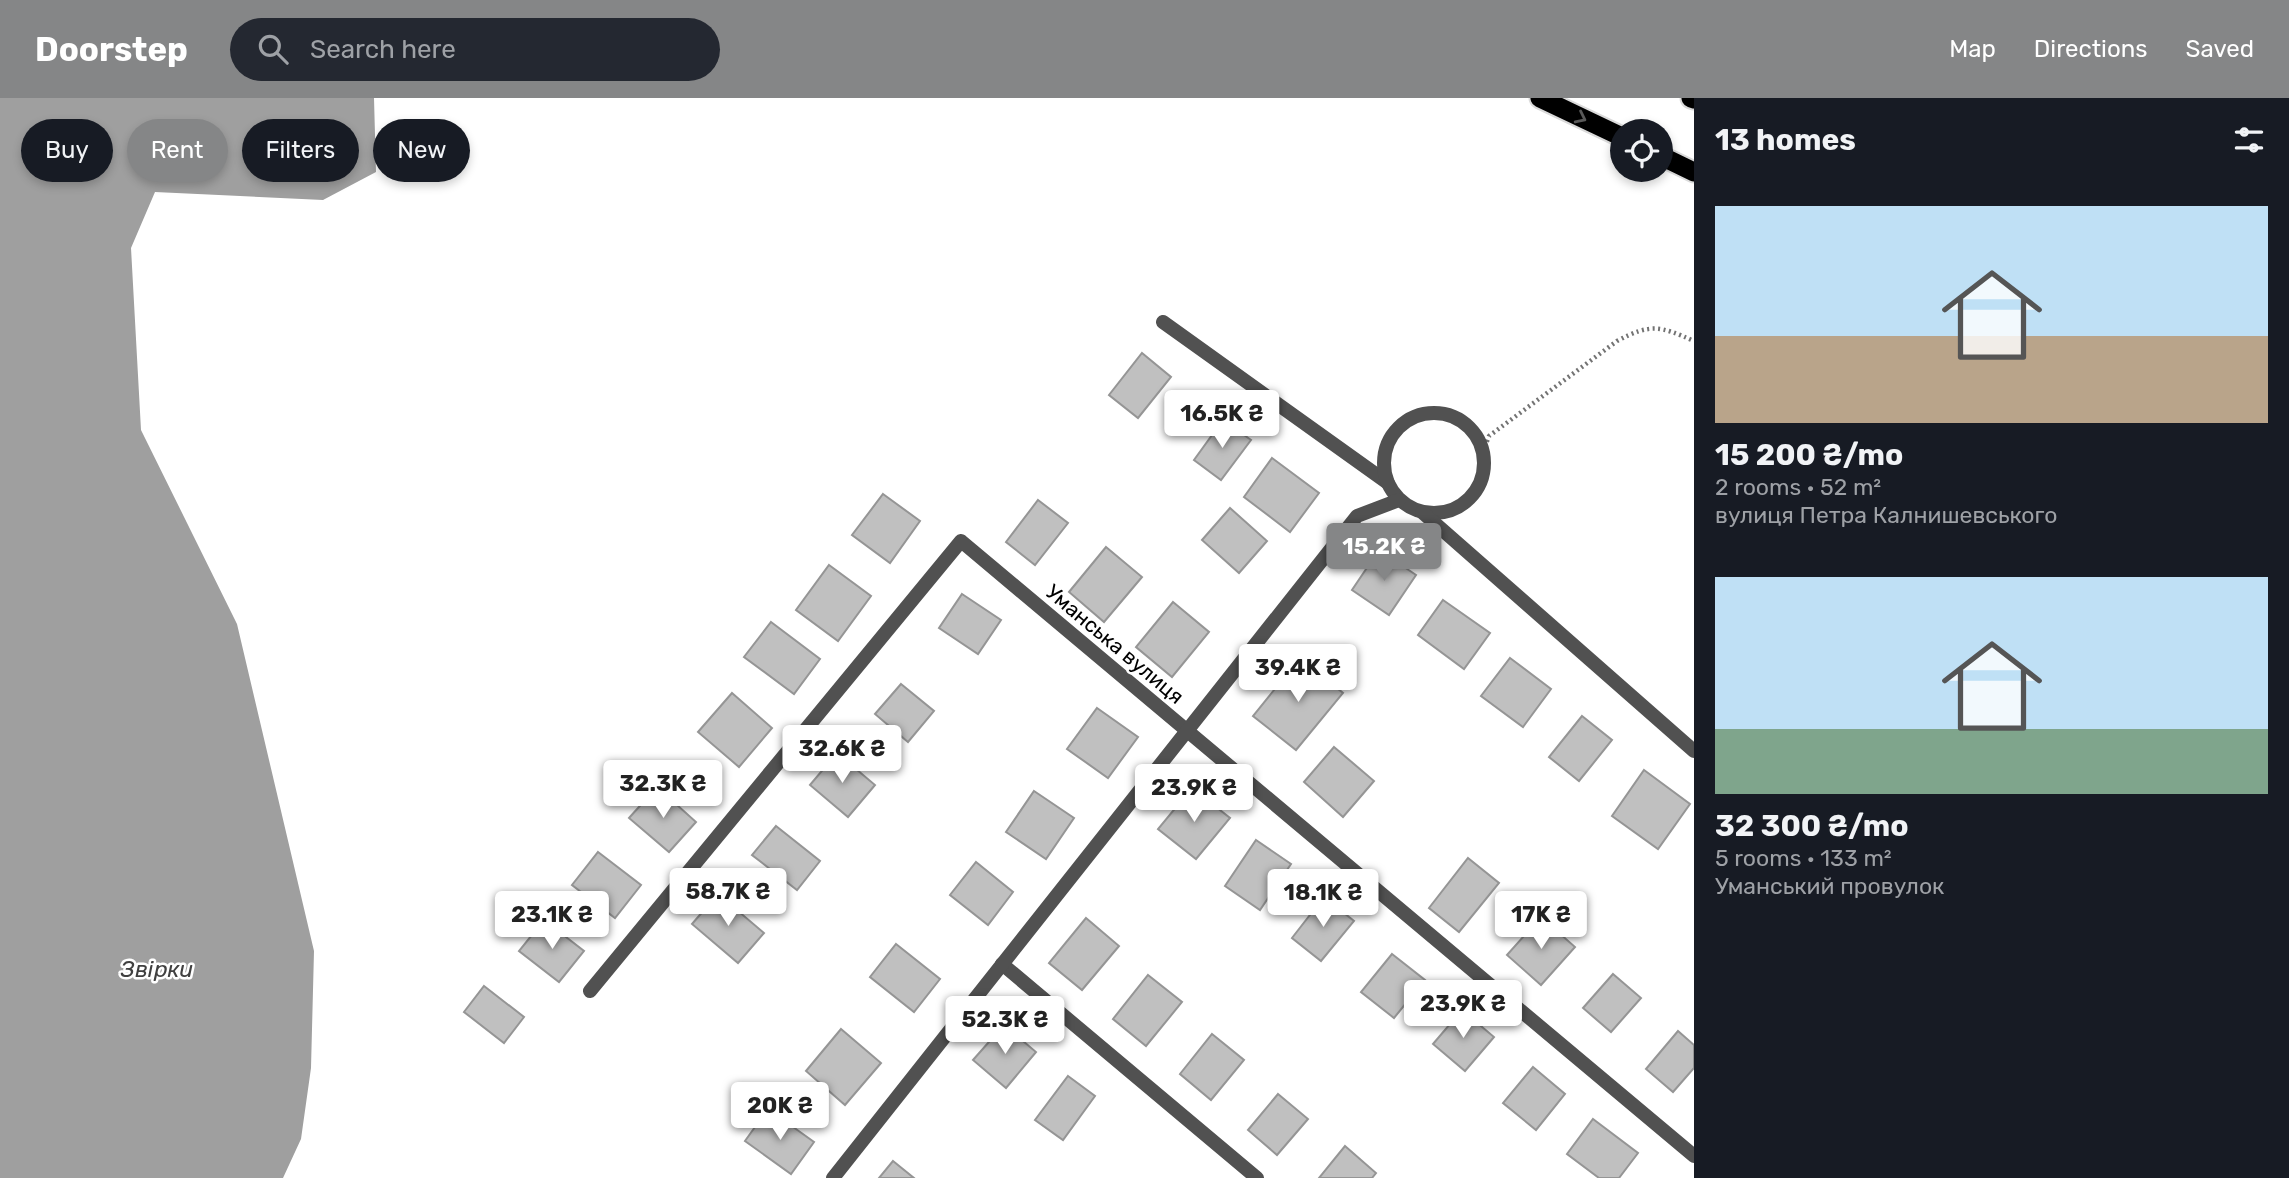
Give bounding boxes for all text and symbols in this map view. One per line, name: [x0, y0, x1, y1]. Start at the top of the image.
search box: [230, 18, 720, 81]
text: Doorstep: [35, 30, 188, 69]
icon: search: [254, 30, 292, 68]
text: Search here: [310, 34, 456, 65]
text: Map: [1949, 35, 1996, 63]
text: Directions: [2034, 35, 2147, 63]
text: Saved: [2185, 35, 2254, 63]
one-way arrow: [1574, 109, 1586, 123]
chip: Buy: [21, 119, 113, 182]
chip: Rent: [127, 119, 228, 182]
chip: Filters: [242, 119, 359, 182]
chip: New: [373, 119, 470, 182]
map controls: [1610, 119, 1673, 182]
button: locate: [1610, 119, 1673, 182]
icon: filters: [2230, 121, 2268, 159]
text: 13 homes: [1715, 122, 1856, 158]
icon: home: [1929, 252, 2055, 378]
pin: 16.5K ₴: [1157, 390, 1287, 450]
text: 16.5K ₴: [1180, 399, 1264, 427]
text: 15 200 ₴/mo: [1715, 437, 1903, 473]
text: 2 rooms · 52 m²: [1715, 473, 1881, 501]
text: вулиця Петра Калнишевського: [1715, 501, 2057, 529]
pin: 15.2K ₴: [1319, 524, 1449, 583]
text: 15.2K ₴: [1342, 532, 1426, 560]
street label: Уманська вулиця: [1041, 579, 1189, 709]
icon: home: [1929, 623, 2055, 749]
pin: 39.4K ₴: [1233, 644, 1363, 704]
text: 39.4K ₴: [1255, 653, 1341, 681]
pin: 32.6K ₴: [777, 726, 907, 785]
text: 32.6K ₴: [798, 734, 886, 762]
pin: 32.3K ₴: [598, 760, 728, 820]
pin: 23.9K ₴: [1129, 764, 1259, 824]
text: 32.3K ₴: [619, 769, 707, 797]
text: 23.9K ₴: [1151, 773, 1237, 801]
text: 32 300 ₴/mo: [1715, 808, 1909, 844]
text: 5 rooms · 133 m²: [1715, 844, 1892, 872]
pin: 58.7K ₴: [663, 868, 793, 928]
pin: 18.1K ₴: [1258, 870, 1388, 929]
text: Уманський провулок: [1715, 872, 1944, 900]
text: 58.7K ₴: [686, 877, 770, 905]
text: 18.1K ₴: [1283, 878, 1363, 906]
pin: 23.1K ₴: [487, 892, 617, 951]
pin: 17K ₴: [1492, 892, 1590, 951]
text: 23.1K ₴: [511, 900, 593, 928]
text: 17K ₴: [1511, 900, 1571, 928]
water label: Звірки: [120, 955, 193, 983]
pin: 23.9K ₴: [1398, 981, 1528, 1040]
text: 23.9K ₴: [1420, 989, 1506, 1017]
pin: 52.3K ₴: [940, 996, 1070, 1056]
text: 52.3K ₴: [961, 1005, 1049, 1033]
pin: 20K ₴: [731, 1082, 829, 1142]
text: 20K ₴: [747, 1091, 813, 1119]

